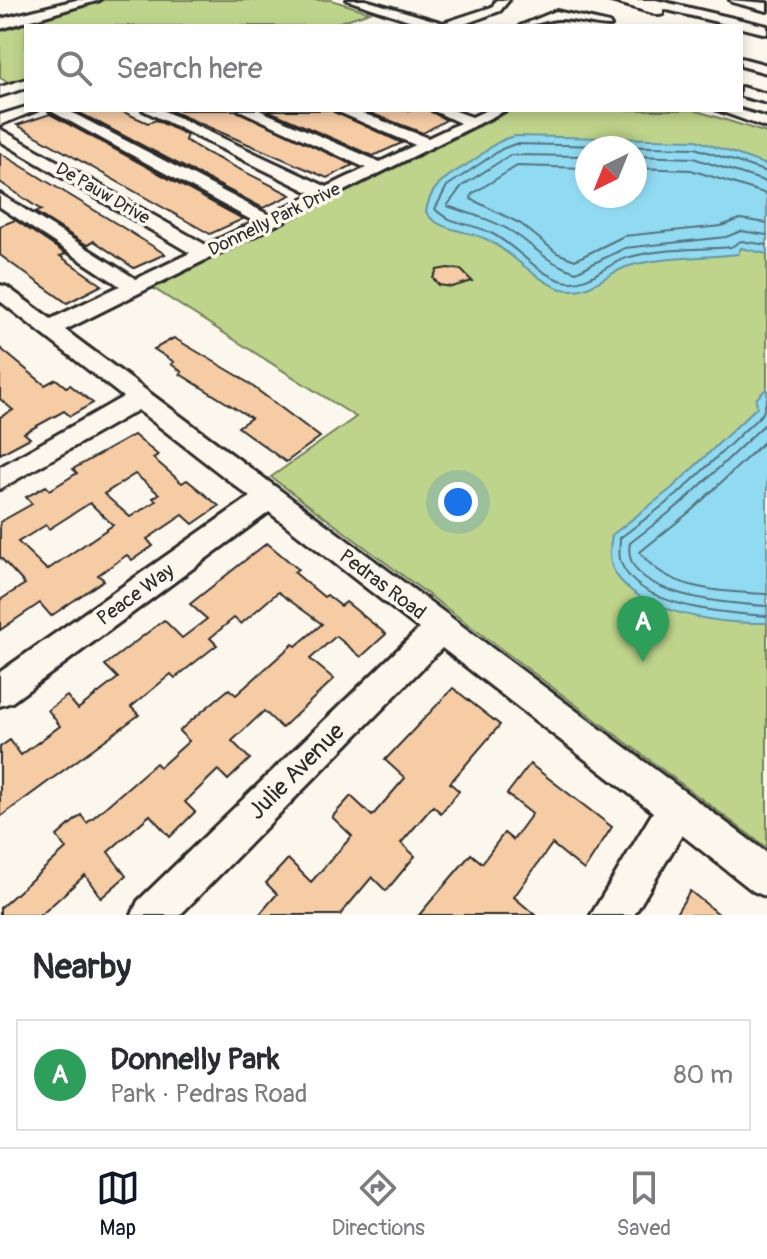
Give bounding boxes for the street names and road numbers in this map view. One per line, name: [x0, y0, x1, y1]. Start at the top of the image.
street label: De Pauw Drive: [52, 157, 154, 230]
street label: Donnelly Park Drive: [204, 177, 344, 261]
street label: Pedras Road: [335, 544, 431, 625]
street label: Peace Way: [92, 558, 179, 631]
street label: Julie Avenue: [242, 717, 351, 826]

